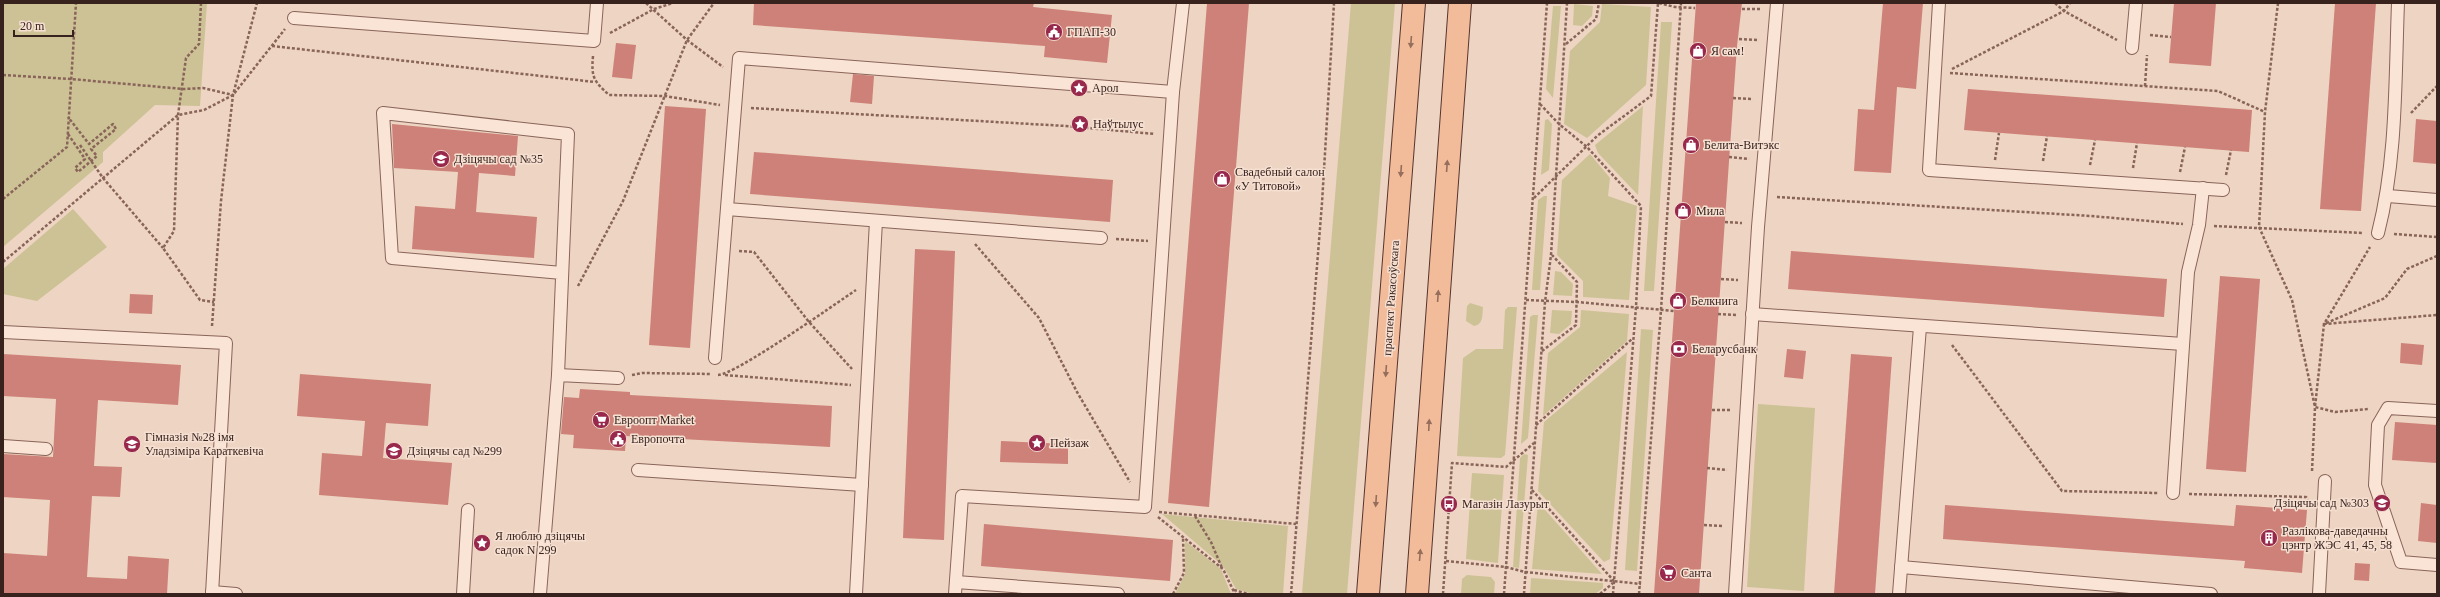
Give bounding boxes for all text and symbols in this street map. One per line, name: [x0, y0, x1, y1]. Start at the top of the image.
scale bar: [14, 12, 73, 38]
text: 20 m: [20, 19, 45, 33]
public building icon: ГПАП-30: [1044, 22, 1064, 42]
place label: ГПАП-30: [1067, 25, 1116, 39]
one-way arrow: [1408, 36, 1414, 48]
shop icon: Я сам!: [1688, 41, 1708, 61]
place label: Я сам!: [1711, 44, 1744, 58]
place icon: Арол: [1069, 78, 1089, 98]
place label: Арол: [1092, 81, 1119, 95]
place icon: Наўтылус: [1070, 114, 1090, 134]
place label: Наўтылус: [1093, 117, 1144, 131]
shop icon: Белита-Витэкс: [1681, 135, 1701, 155]
place label: Белита-Витэкс: [1704, 138, 1779, 152]
school or university icon: Дзіцячы сад №35: [431, 149, 451, 169]
place label: Дзіцячы сад №35: [454, 152, 543, 166]
one-way arrow: [1444, 160, 1451, 172]
place label: Свадебный салон «У Титовой»: [1235, 165, 1325, 193]
one-way arrow: [1398, 165, 1404, 178]
shop icon: Свадебный салон «У Титовой»: [1212, 169, 1232, 189]
shop icon: Мила: [1673, 201, 1693, 221]
place label: Мила: [1696, 204, 1725, 218]
street label: праспект Ракасоўскага: [1380, 239, 1402, 356]
one-way arrow: [1434, 290, 1441, 302]
shop icon: Белкнига: [1668, 291, 1688, 311]
place label: Белкнига: [1691, 294, 1739, 308]
bank icon: Беларусбанк: [1669, 339, 1689, 359]
place label: Беларусбанк: [1692, 342, 1757, 356]
one-way arrow: [1382, 365, 1389, 377]
supermarket icon: Евроопт Market: [591, 410, 611, 430]
place label: Евроопт Market: [614, 413, 695, 427]
one-way arrow: [1426, 419, 1433, 431]
public building icon: Европочта: [608, 429, 628, 449]
place label: Гімназія №28 імя Уладзіміра Караткевіча: [145, 430, 264, 458]
place label: Европочта: [631, 432, 686, 446]
place icon: Пейзаж: [1027, 433, 1047, 453]
school or university icon: Гімназія №28 імя Уладзіміра Караткевіча: [122, 434, 142, 454]
place label: Пейзаж: [1050, 436, 1089, 450]
school or university icon: Дзіцячы сад №299: [384, 441, 404, 461]
place label: Дзіцячы сад №299: [407, 444, 502, 458]
school or university icon: Дзіцячы сад №303: [2372, 493, 2392, 513]
bus stop icon: Магазін Лазурыт: [1439, 494, 1459, 514]
one-way arrow: [1372, 495, 1379, 507]
place label: Дзіцячы сад №303: [2274, 496, 2369, 510]
place label: Магазін Лазурыт: [1462, 497, 1550, 511]
place label: Разлікова-даведачны цэнтр ЖЭС 41, 45, 58: [2282, 524, 2392, 552]
building icon: Разлікова-даведачны цэнтр ЖЭС 41, 45, 58: [2259, 528, 2279, 548]
place label: Я люблю дзіцячы садок N 299: [495, 529, 585, 557]
place icon: Я люблю дзіцячы садок N 299: [472, 533, 492, 553]
one-way arrow: [1417, 549, 1424, 561]
supermarket icon: Санта: [1658, 563, 1678, 583]
place label: Санта: [1681, 566, 1712, 580]

